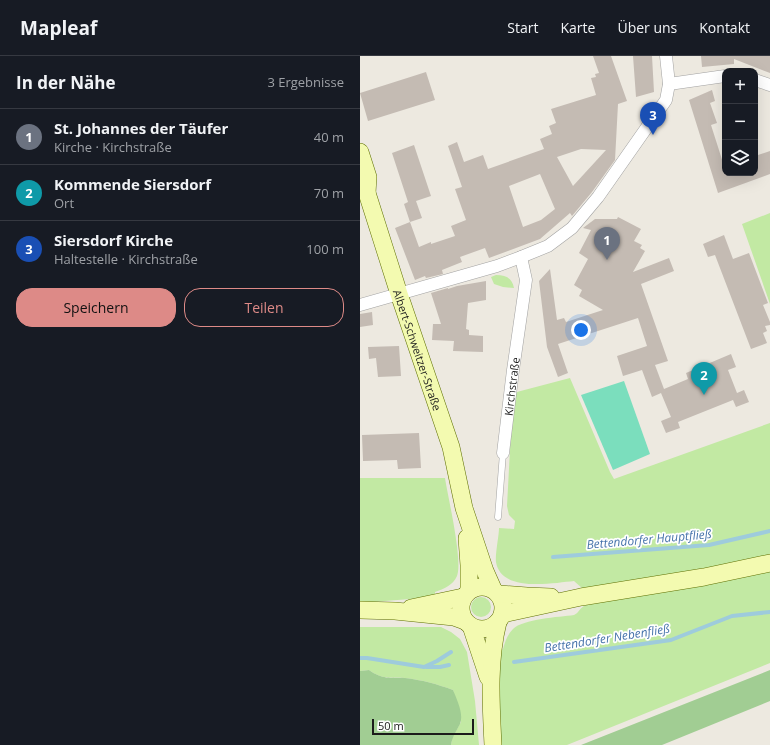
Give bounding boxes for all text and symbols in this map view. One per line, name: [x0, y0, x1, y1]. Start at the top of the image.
text: Mapleaf: [20, 15, 97, 41]
text: Start: [507, 18, 539, 37]
text: Karte: [561, 18, 595, 37]
text: Über uns: [617, 18, 677, 37]
text: Kontakt: [699, 18, 750, 37]
map controls: [722, 68, 758, 176]
button: +: [722, 68, 758, 104]
text: In der Nähe: [16, 71, 115, 94]
text: 3 Ergebnisse: [267, 73, 344, 91]
pin: 3: [640, 102, 666, 135]
button: −: [722, 104, 758, 140]
text: St. Johannes der Täufer: [54, 118, 228, 138]
text: 1: [25, 128, 33, 146]
text: 40 m: [314, 128, 344, 146]
text: Kirche · Kirchstraße: [54, 138, 172, 156]
button: layers: [722, 140, 758, 176]
text: Kommende Siersdorf: [54, 174, 211, 194]
text: 2: [25, 184, 33, 202]
text: 70 m: [314, 184, 344, 202]
text: Ort: [54, 194, 74, 212]
pin: 1: [594, 227, 620, 260]
text: Siersdorf Kirche: [54, 230, 173, 250]
text: 3: [25, 240, 33, 258]
text: 100 m: [306, 240, 344, 258]
text: Haltestelle · Kirchstraße: [54, 250, 198, 268]
street label: Albert-Schweitzer-Straße: [390, 287, 446, 412]
button: Speichern: [16, 288, 176, 327]
button: Teilen: [184, 288, 344, 327]
your location: [571, 320, 591, 340]
street label: Kirchstraße: [500, 356, 522, 417]
pin: 2: [691, 362, 717, 395]
water label: Bettendorfer Hauptfließ: [586, 525, 712, 553]
water label: Bettendorfer Nebenfließ: [543, 620, 671, 656]
scale bar: [372, 717, 474, 736]
text: 50 m: [378, 718, 404, 733]

